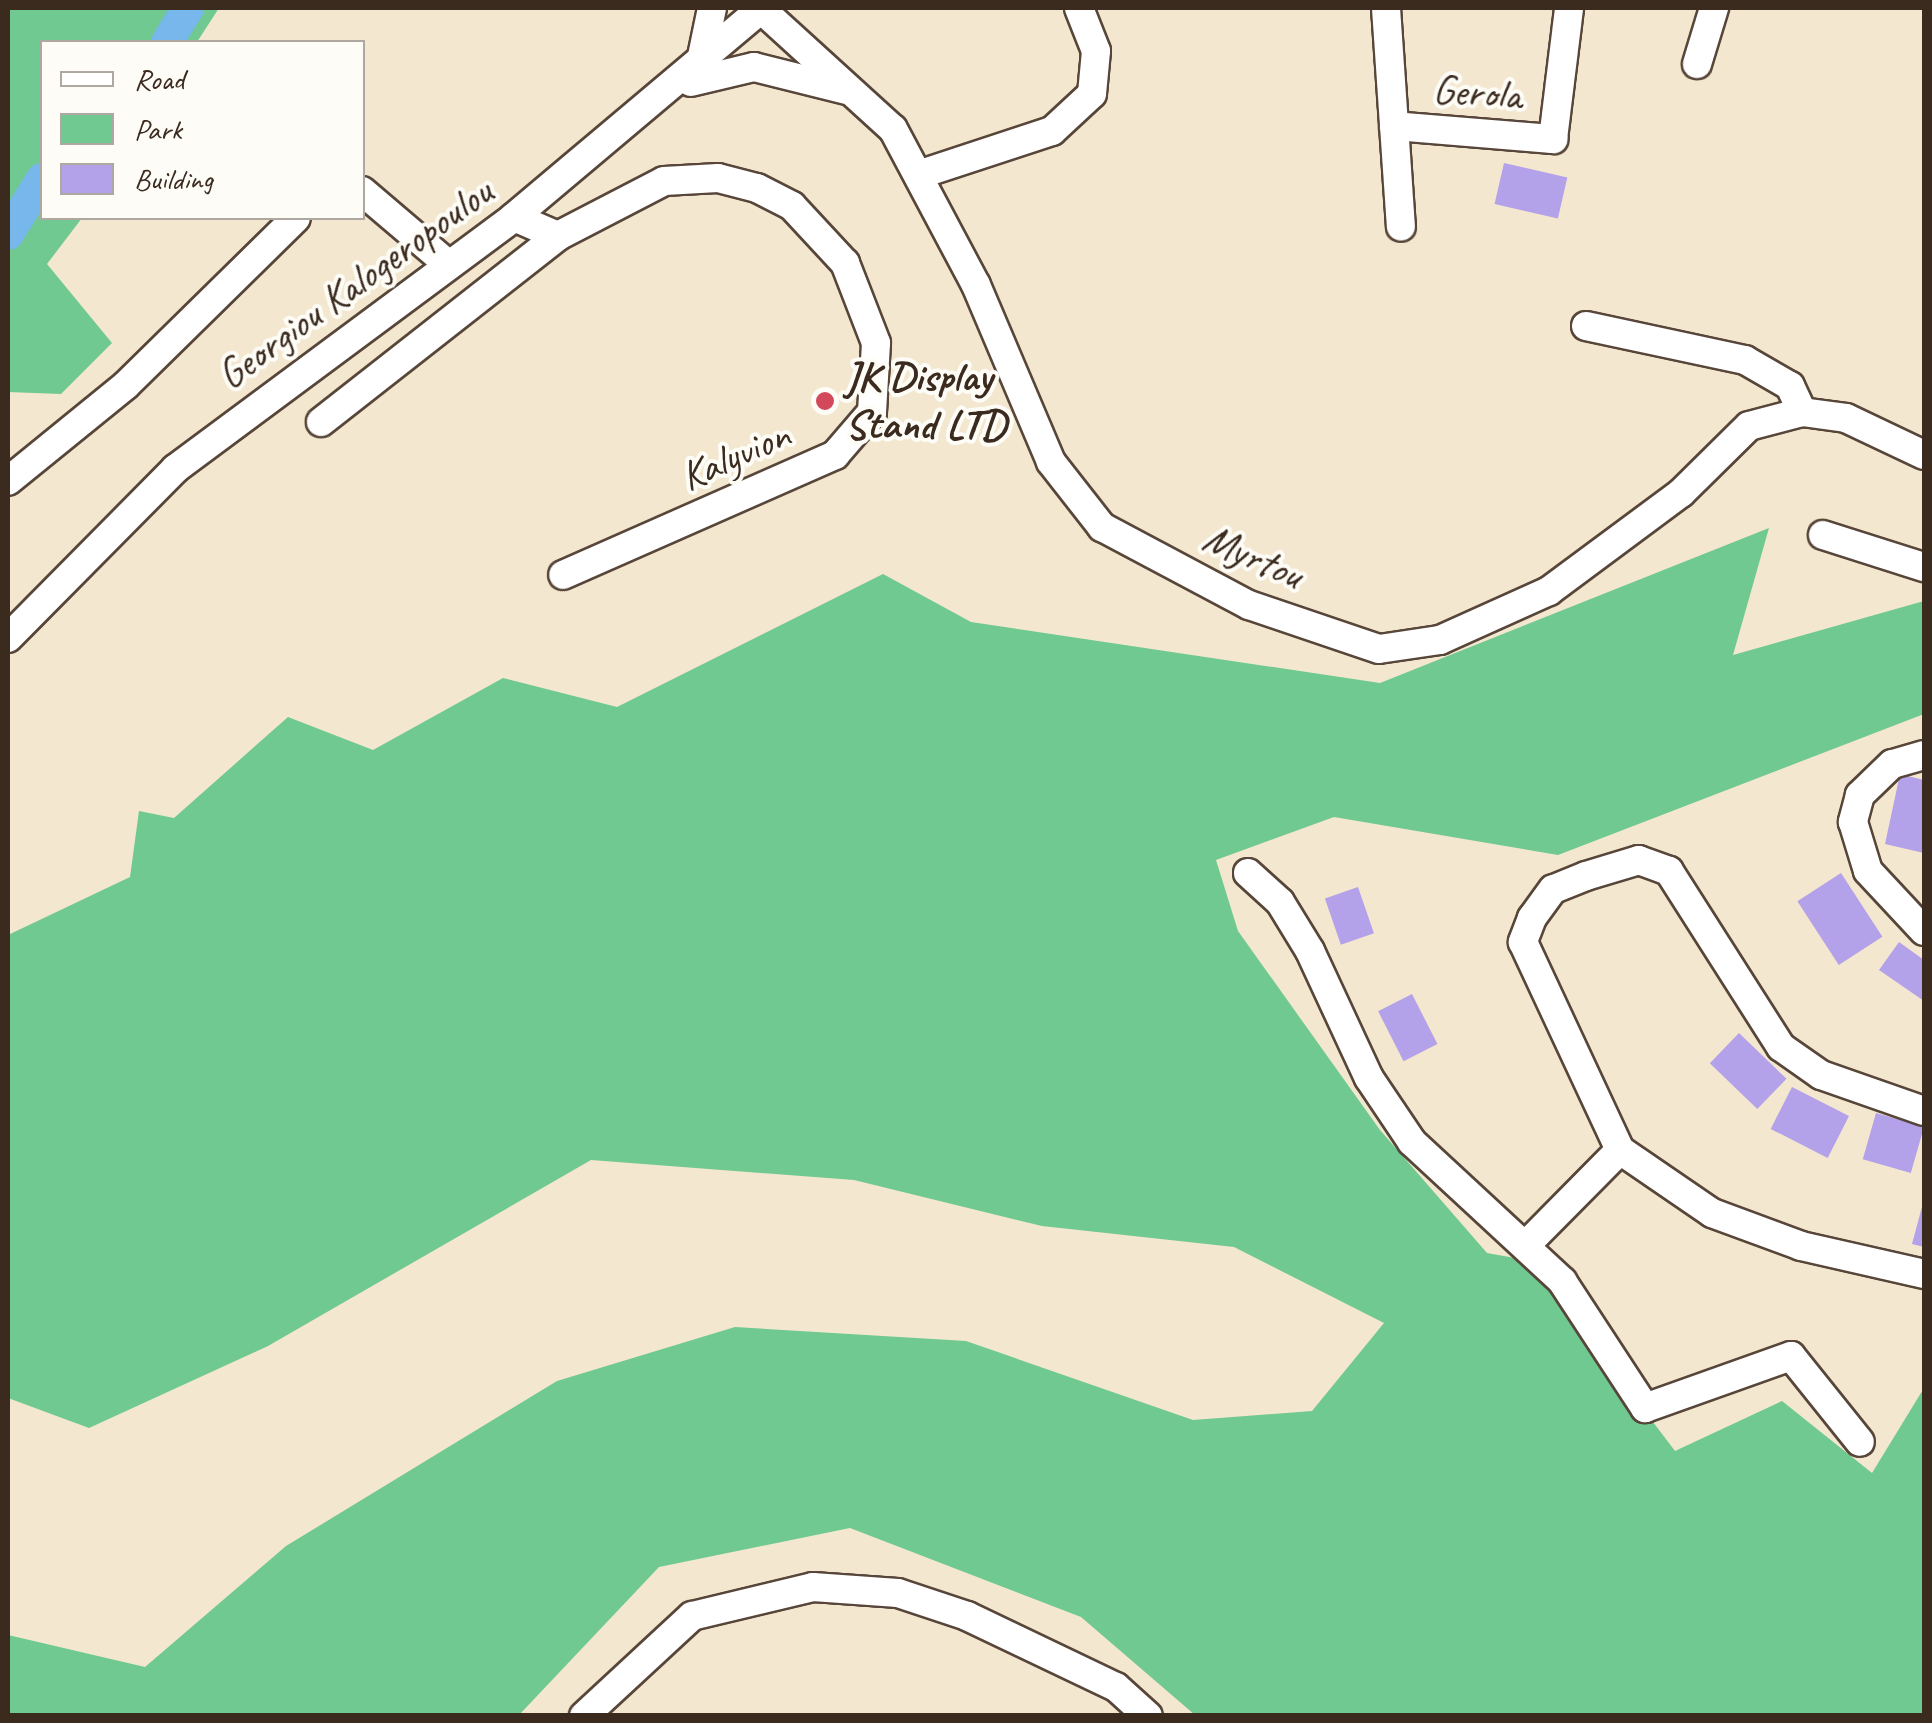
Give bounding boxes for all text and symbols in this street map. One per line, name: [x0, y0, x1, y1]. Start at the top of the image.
legend: [40, 40, 365, 220]
text: Road: [134, 60, 184, 98]
street label: Gerola: [1431, 65, 1523, 121]
text: Park: [134, 110, 182, 148]
text: Building: [134, 160, 213, 198]
street label: Georgiou Kalogeropoulou: [207, 167, 503, 401]
place label: JK Display Stand LTD: [845, 352, 1006, 451]
marker: JK Display Stand LTD: [814, 390, 836, 412]
street label: Kalyvion: [672, 410, 798, 502]
street label: Myrtou: [1195, 513, 1311, 601]

